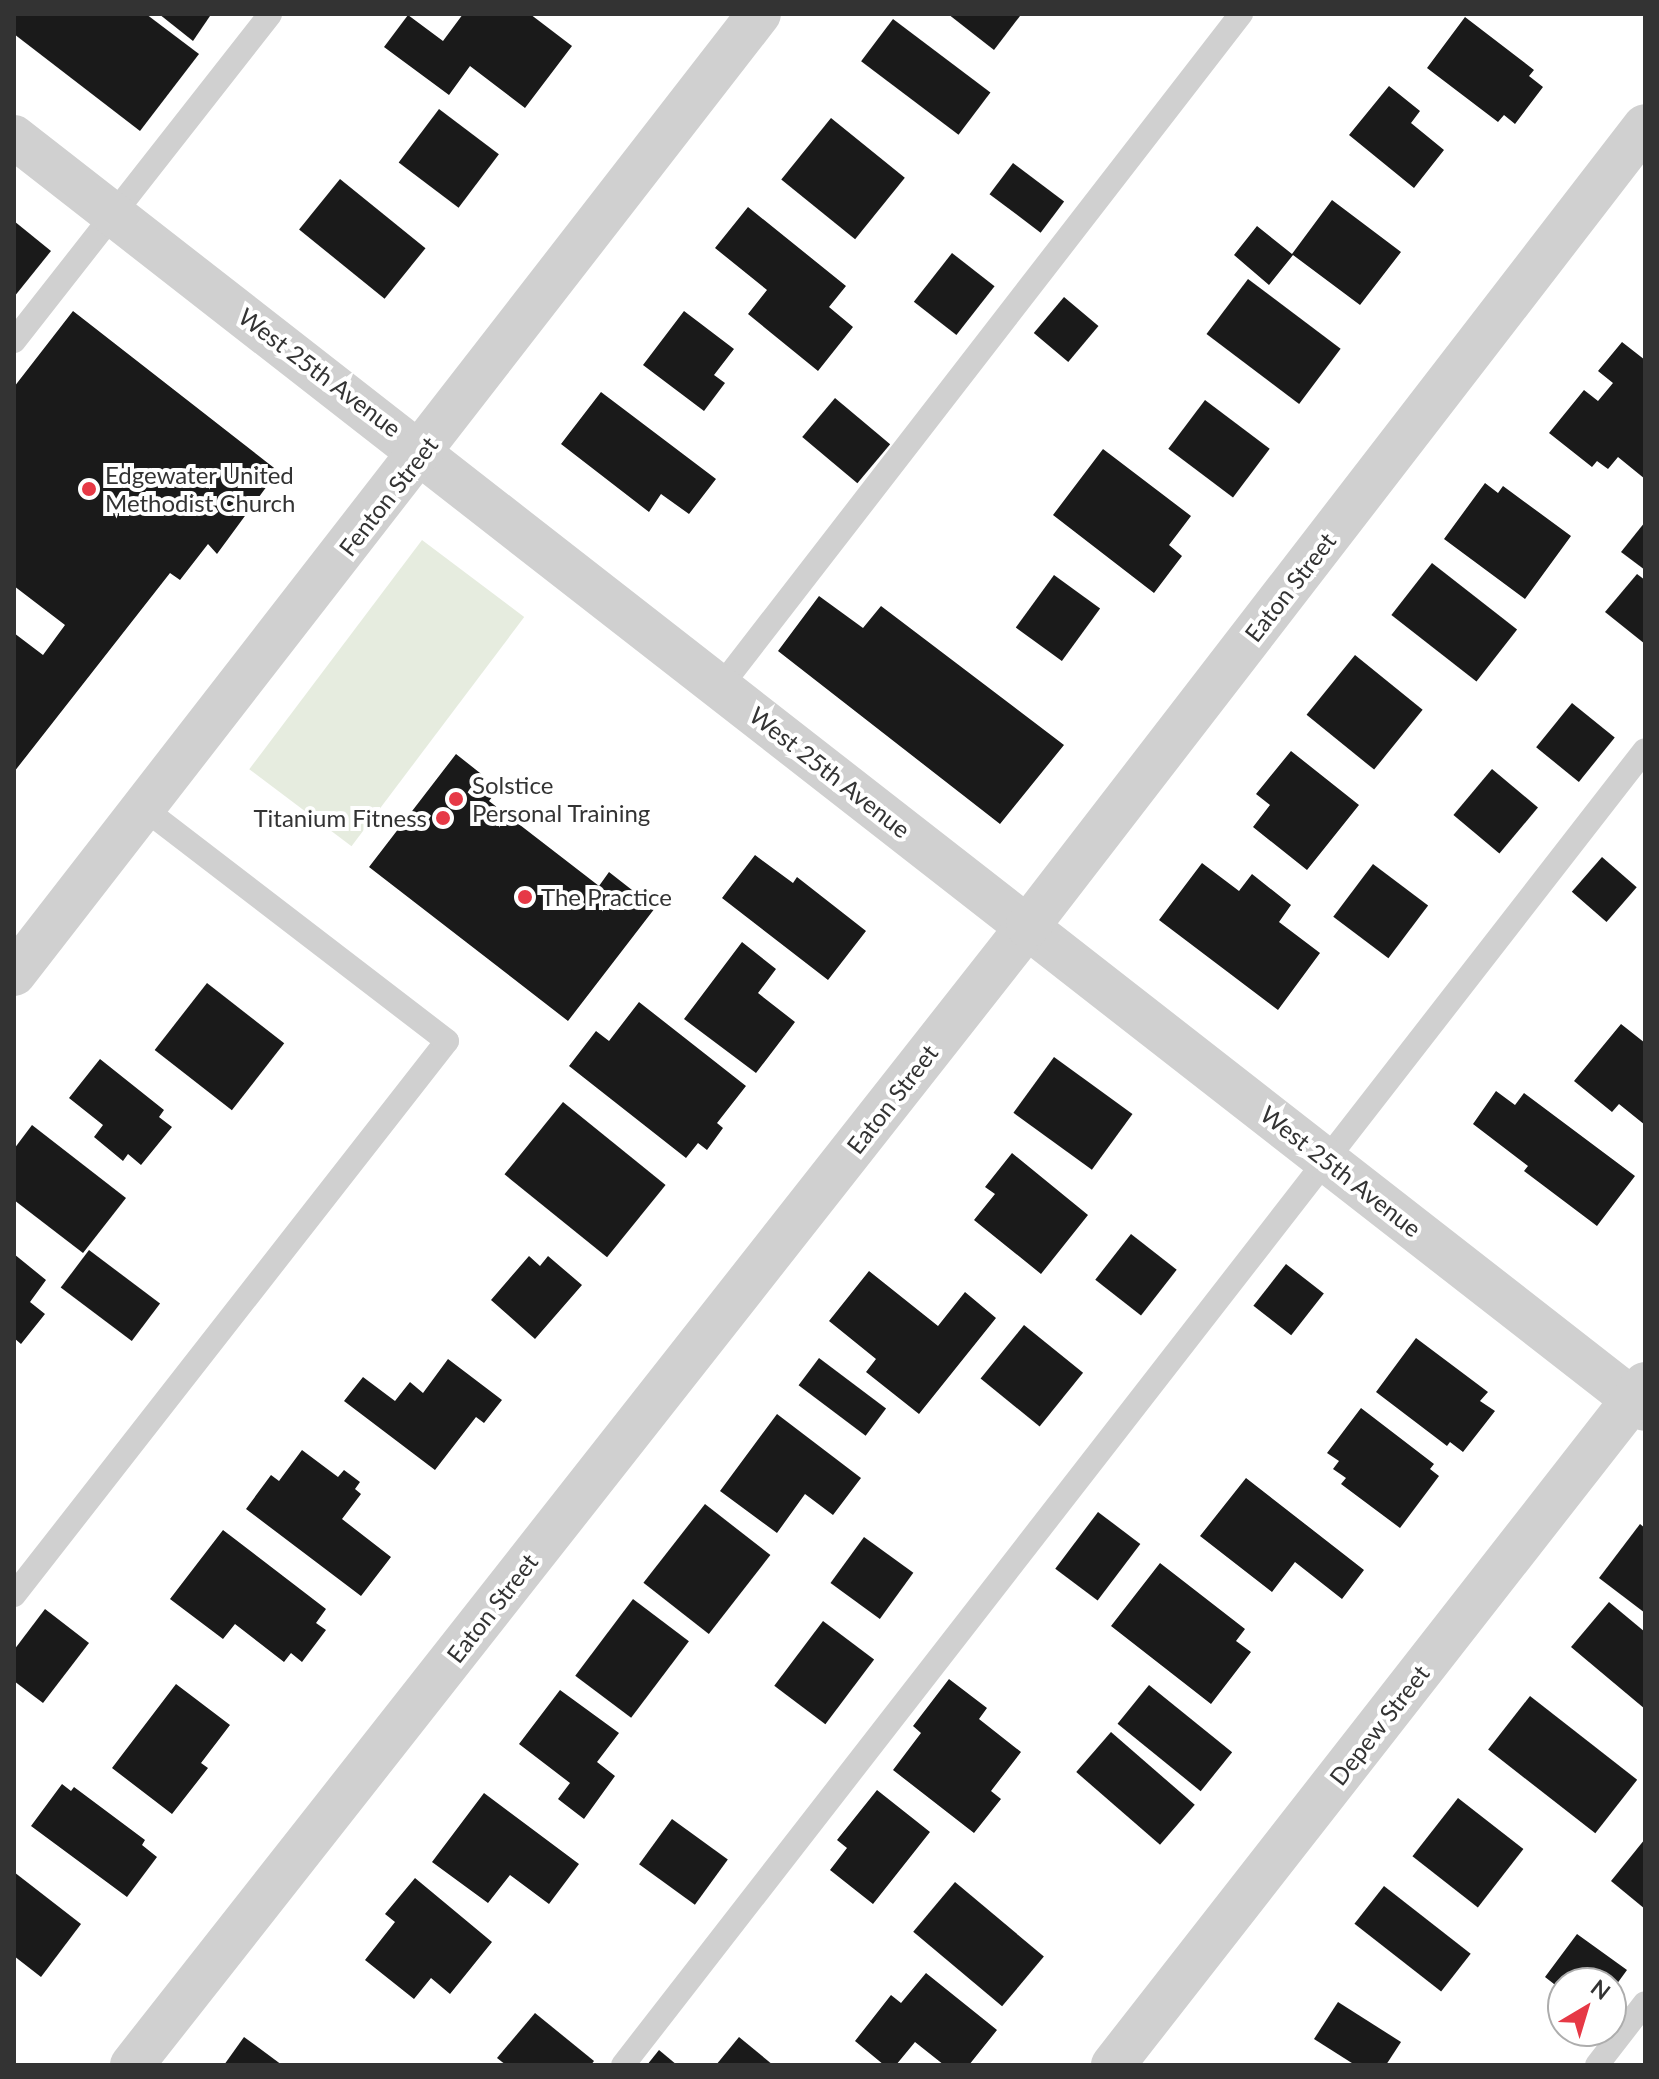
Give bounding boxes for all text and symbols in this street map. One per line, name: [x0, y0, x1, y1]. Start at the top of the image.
street label: West 25th Avenue: [233, 301, 407, 443]
street label: Fenton Street: [333, 431, 443, 561]
place label: Edgewater United Methodist Church: [105, 461, 295, 517]
marker: Edgewater United Methodist Church: [80, 480, 98, 498]
street label: Eaton Street: [1239, 527, 1341, 647]
street label: West 25th Avenue: [744, 700, 916, 844]
place label: Solstice Personal Training: [472, 771, 651, 827]
marker: Solstice Personal Training: [447, 790, 465, 808]
place label: Titanium Fitness: [253, 804, 427, 832]
marker: Titanium Fitness: [434, 809, 452, 827]
place label: The Practice: [541, 883, 672, 911]
marker: The Practice: [516, 888, 534, 906]
street label: Eaton Street: [841, 1039, 943, 1159]
street label: West 25th Avenue: [1255, 1099, 1427, 1243]
street label: Eaton Street: [441, 1548, 543, 1668]
street label: Depew Street: [1323, 1659, 1435, 1791]
north arrow: [1547, 1967, 1627, 2047]
text: N: [1586, 1973, 1616, 2005]

